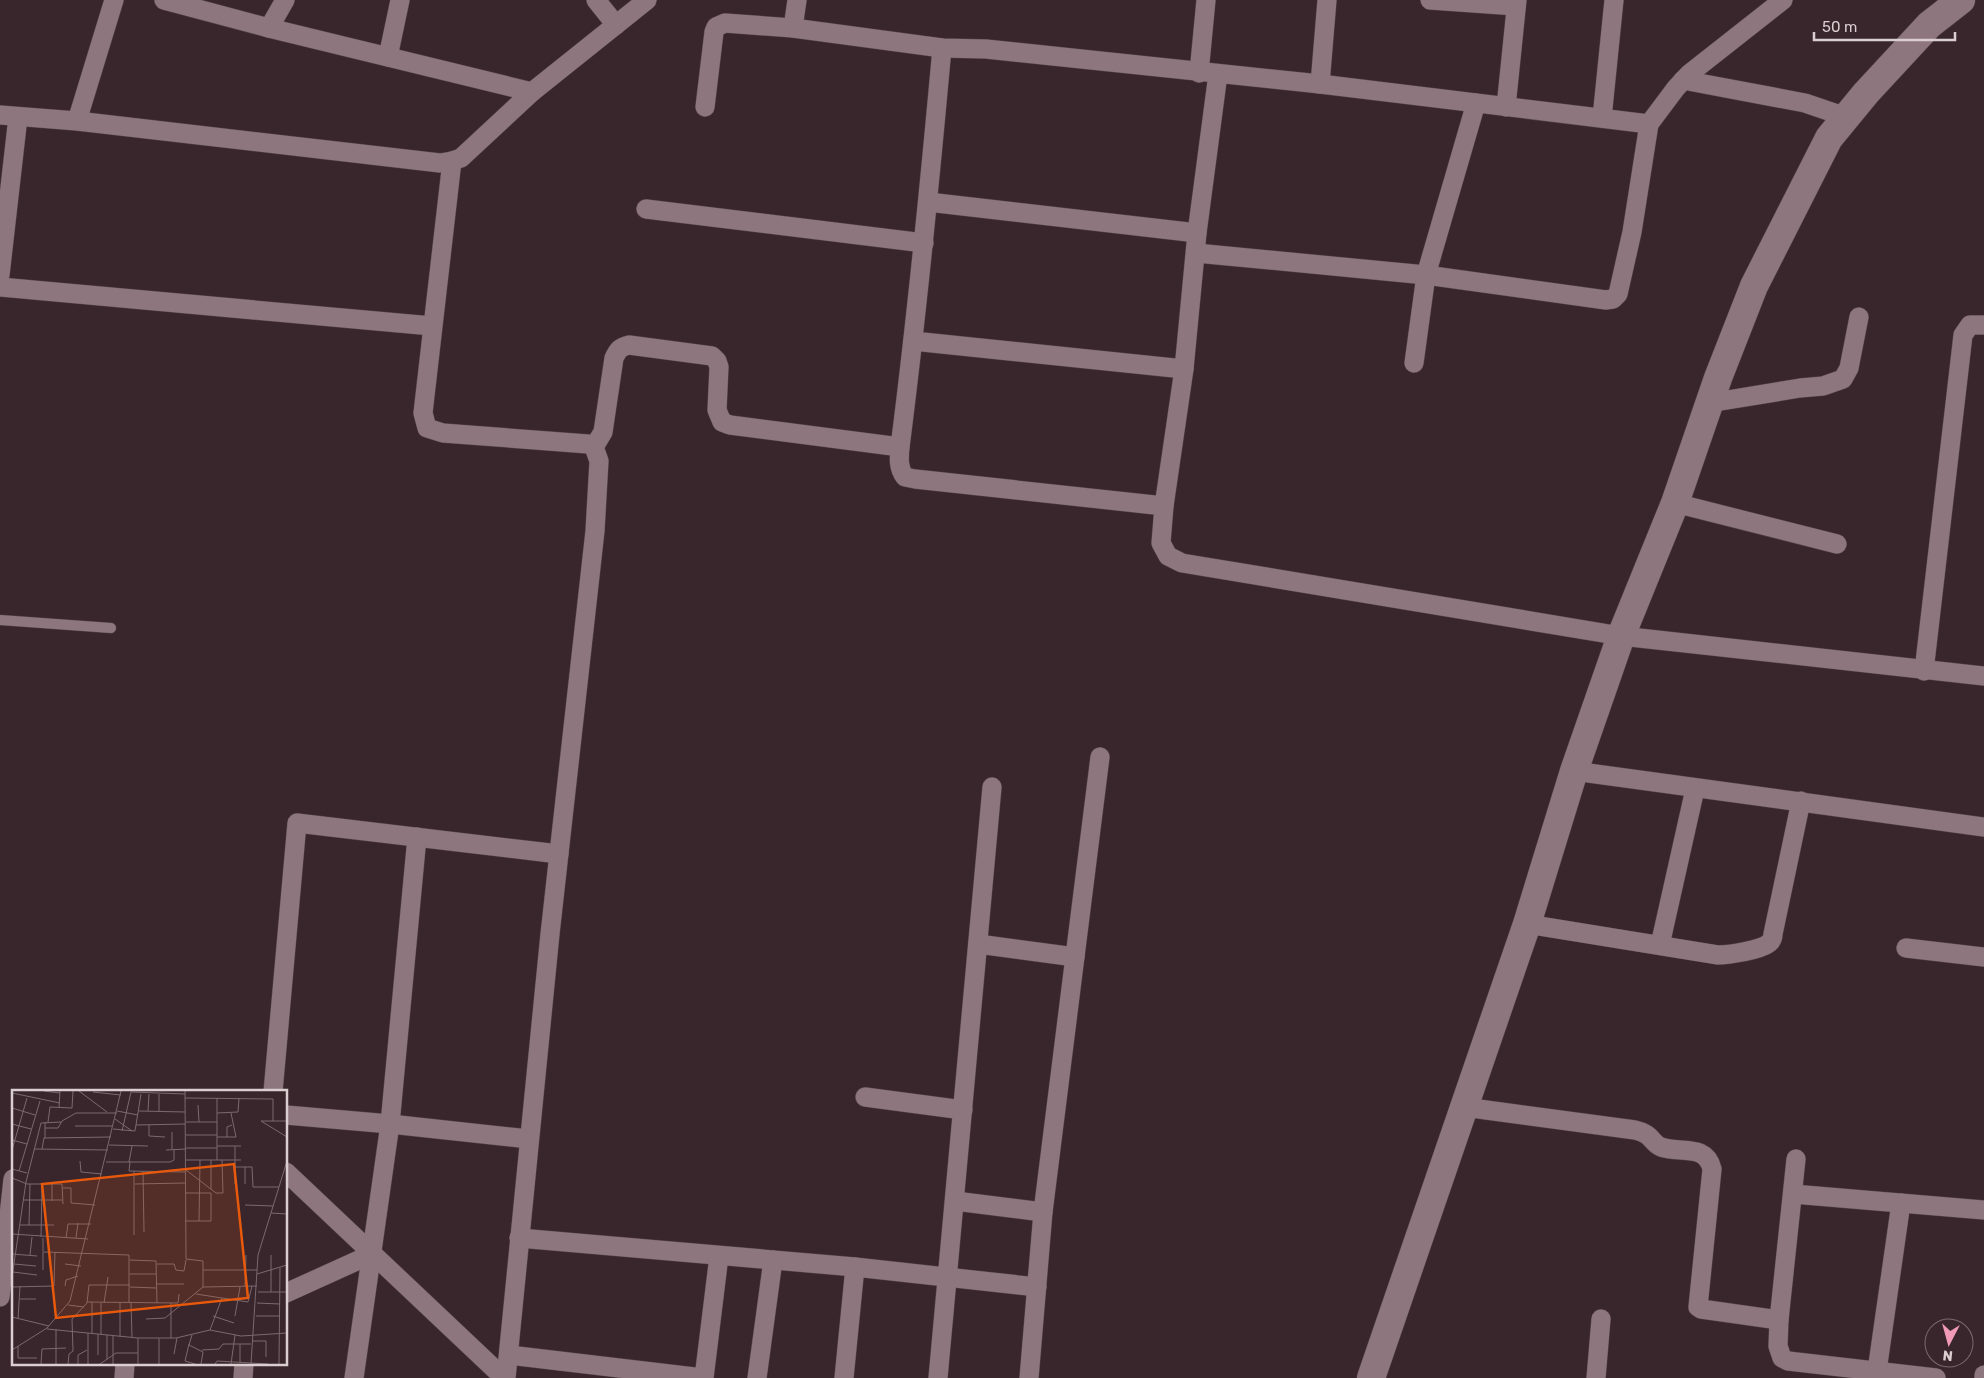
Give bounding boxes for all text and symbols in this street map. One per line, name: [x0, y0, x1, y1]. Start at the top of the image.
scale bar: [1814, 10, 1955, 42]
text: 50 m: [1822, 18, 1857, 36]
inset map: [12, 1090, 288, 1366]
north arrow: [1924, 1318, 1974, 1368]
text: N: [1942, 1346, 1954, 1364]

